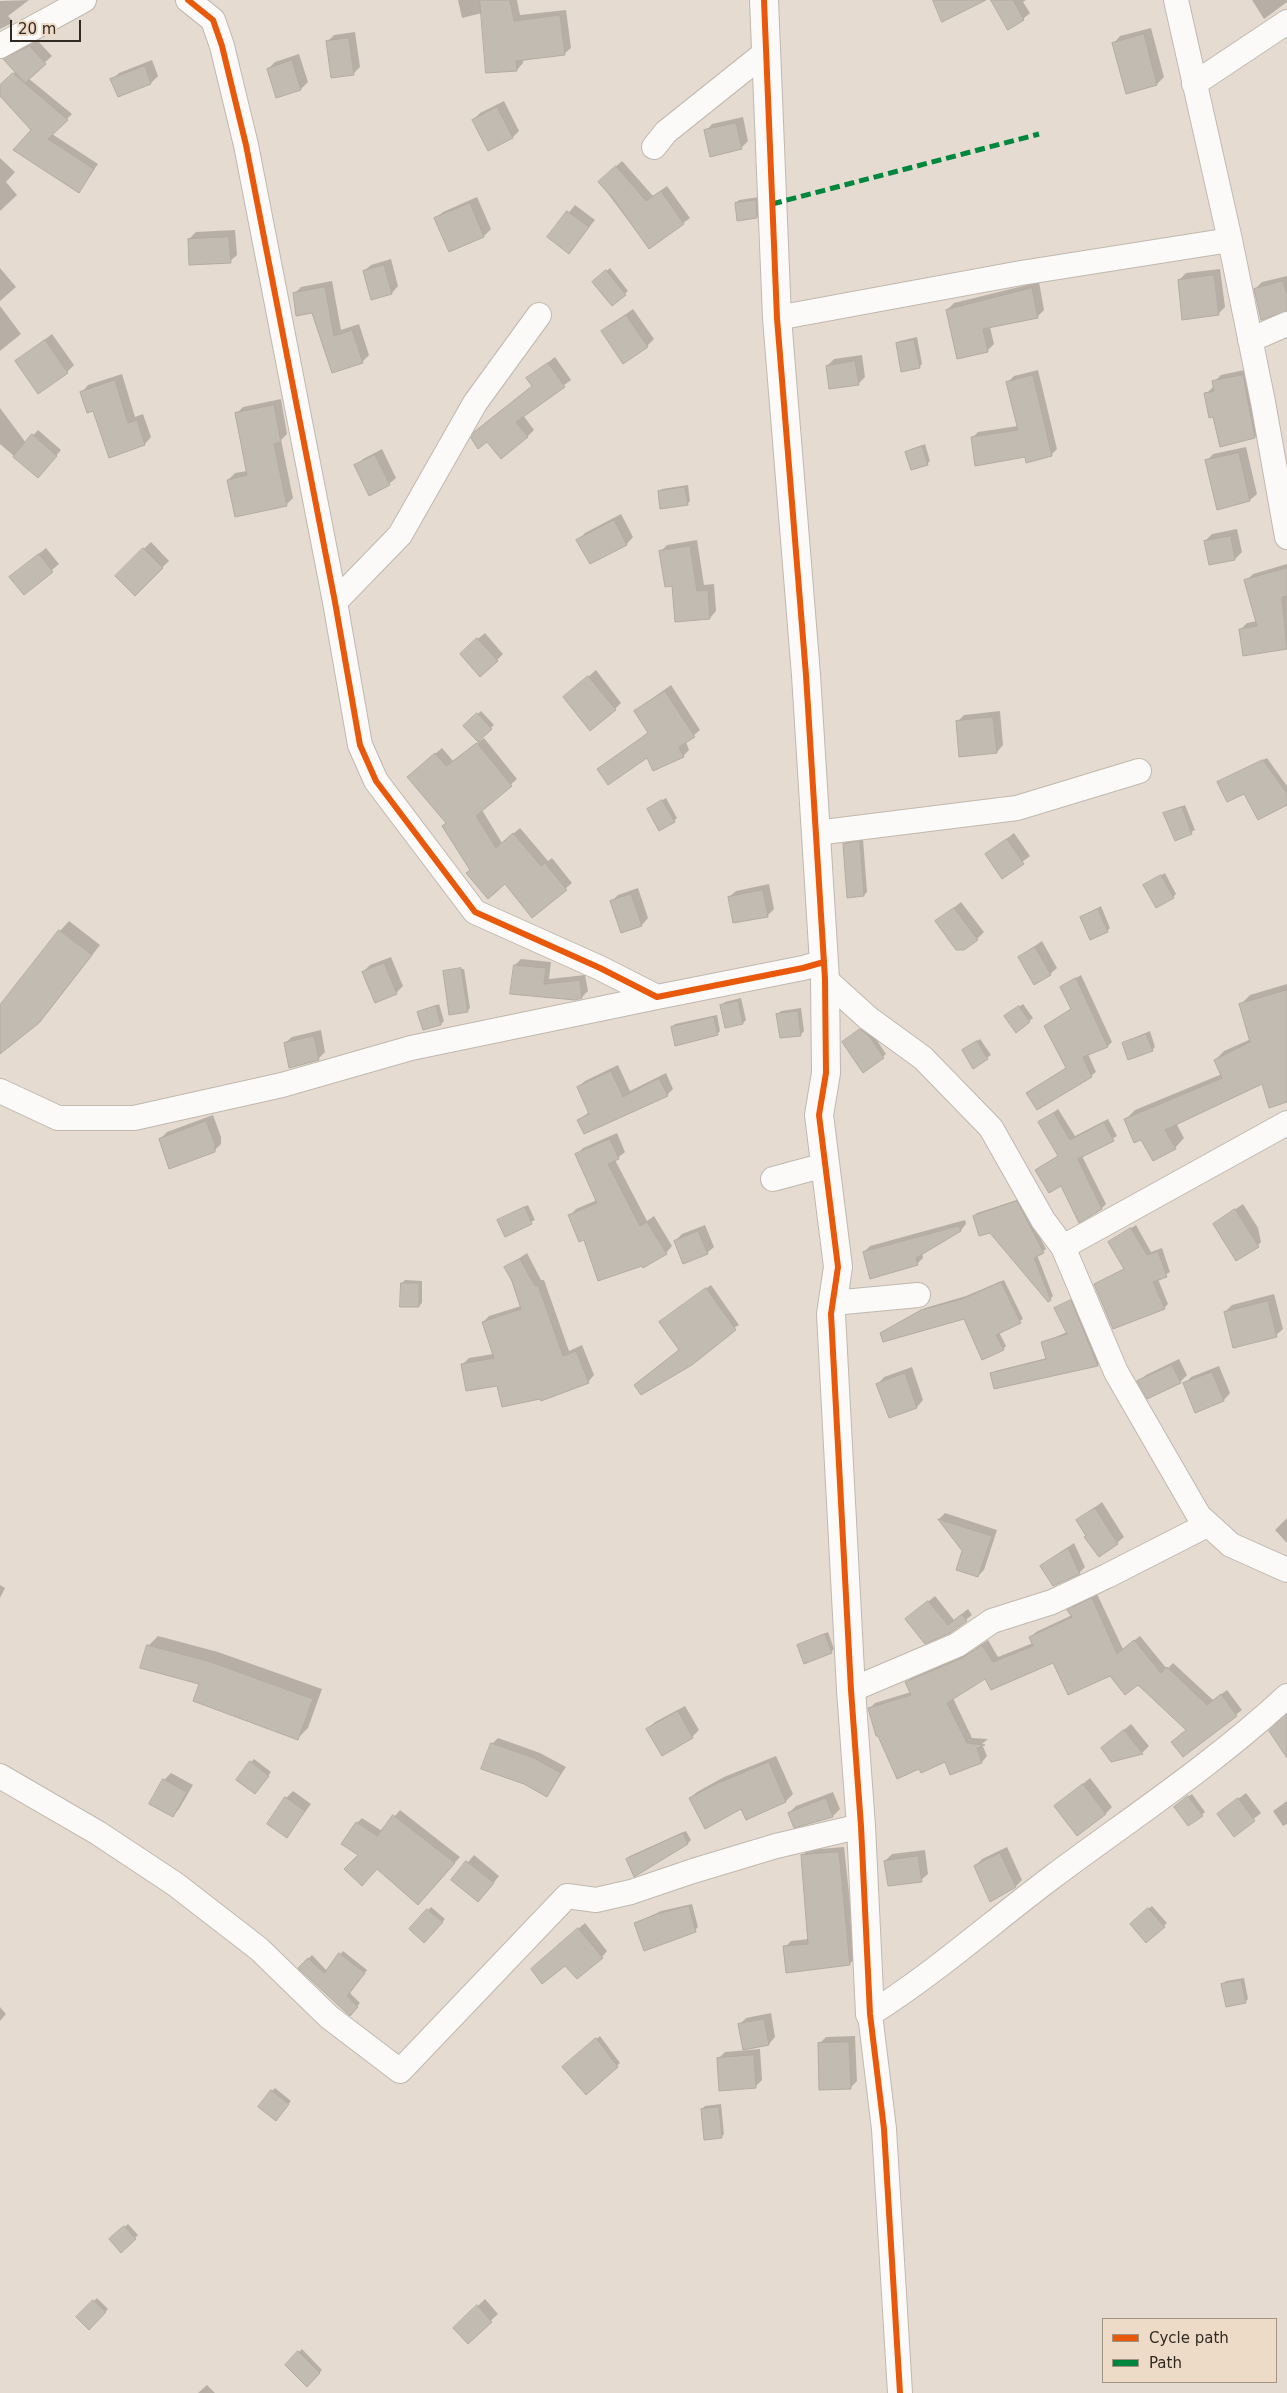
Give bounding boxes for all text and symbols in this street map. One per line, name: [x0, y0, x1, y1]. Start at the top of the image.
scale bar: [12, 10, 84, 42]
text: 20 m: [18, 20, 56, 38]
legend: [1102, 2318, 1277, 2383]
text: Cycle path: [1149, 2329, 1229, 2347]
text: Path: [1149, 2354, 1182, 2372]

